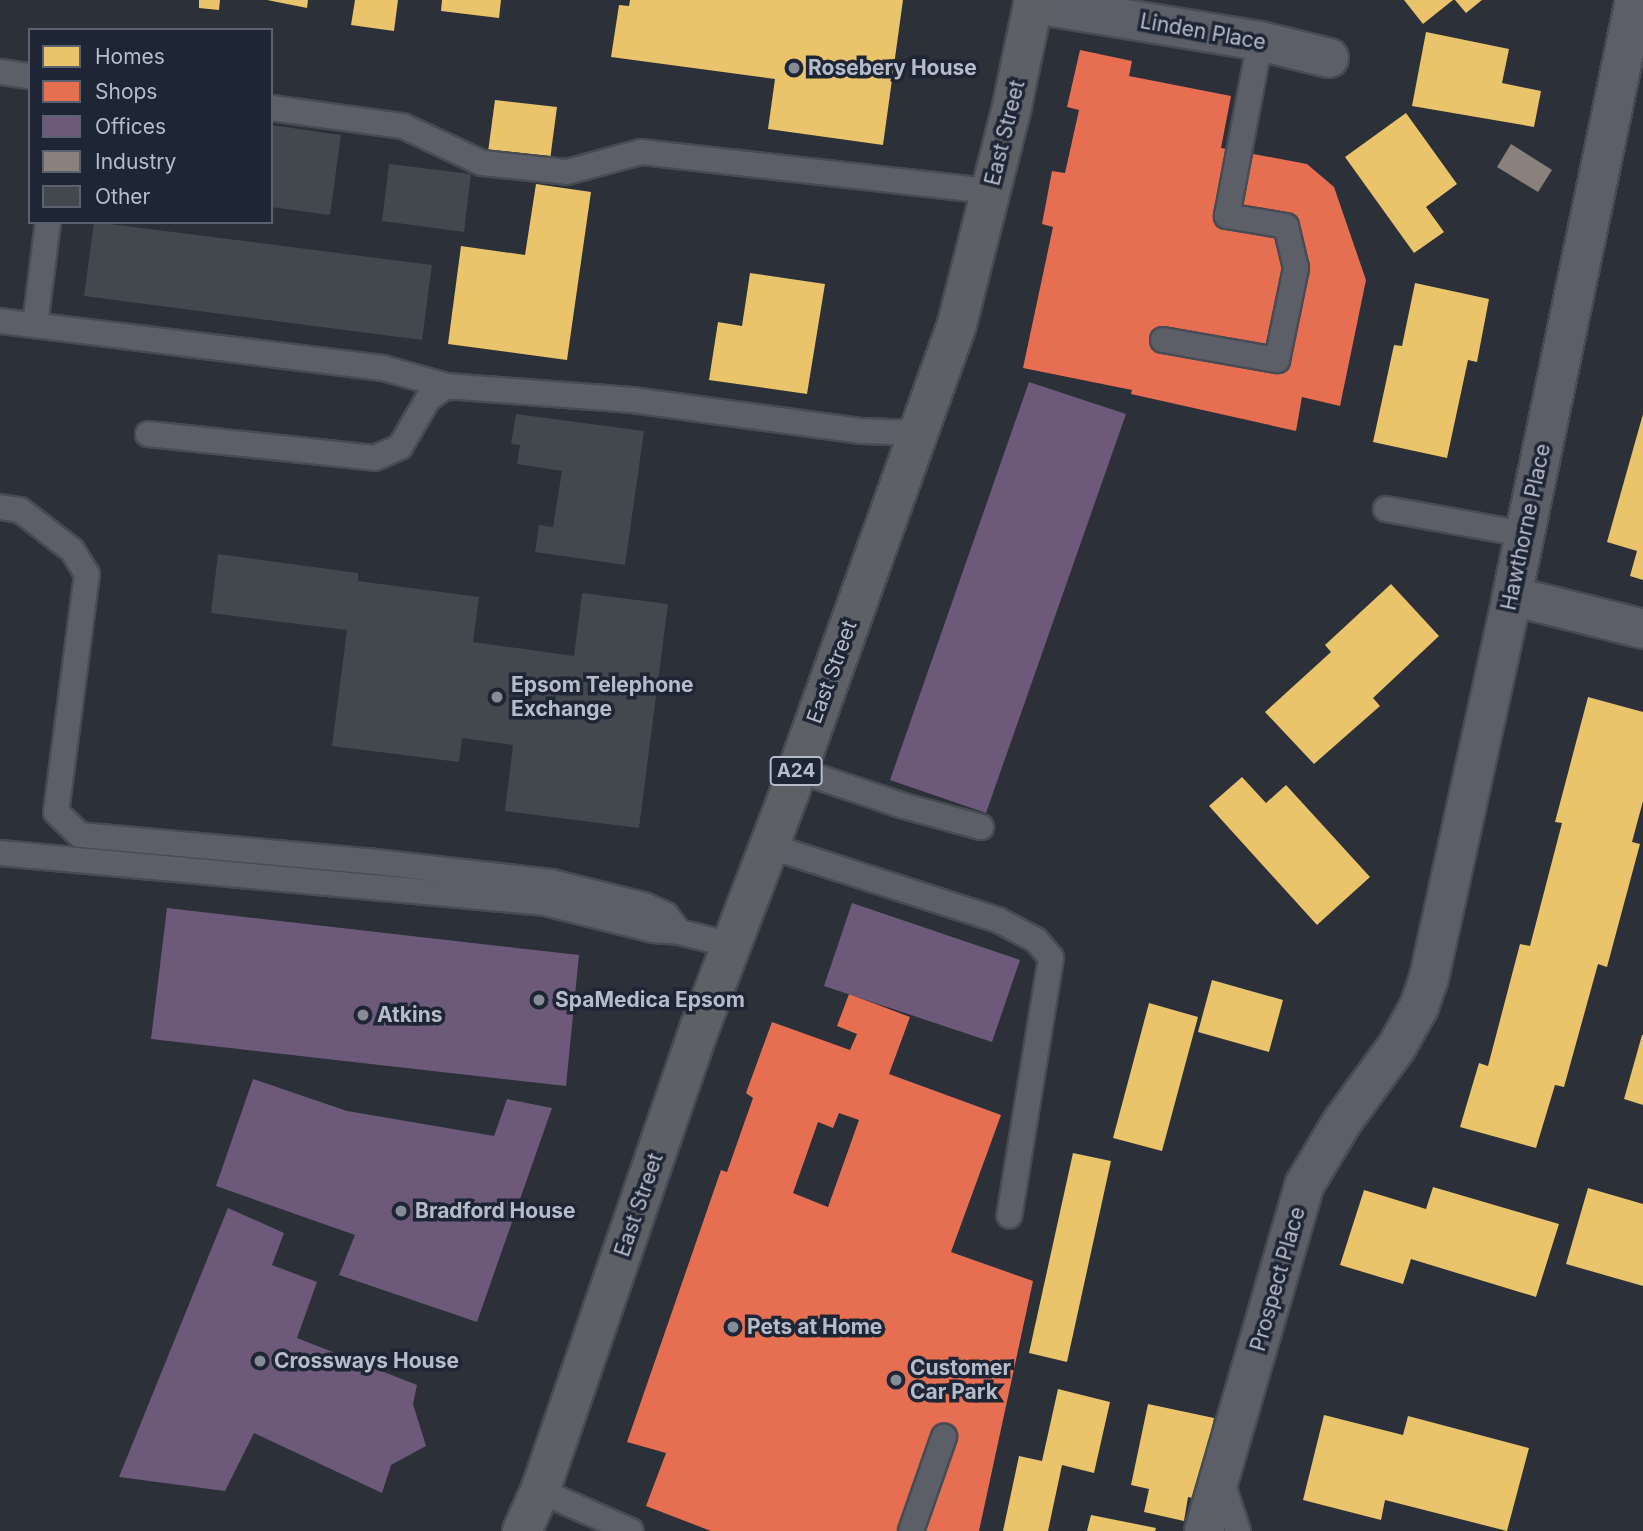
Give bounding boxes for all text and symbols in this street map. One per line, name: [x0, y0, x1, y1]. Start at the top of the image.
street label: Linden Place: [1138, 9, 1268, 55]
legend: [28, 28, 273, 224]
text: Homes: [95, 44, 165, 69]
place label: Rosebery House: [808, 55, 977, 81]
marker: Rosebery House: [786, 60, 802, 76]
street label: East Street: [980, 78, 1030, 188]
text: Shops: [95, 79, 157, 104]
text: Offices: [95, 114, 166, 139]
text: Industry: [95, 149, 176, 174]
text: Other: [95, 184, 151, 209]
street label: Hawthorne Place: [1496, 441, 1556, 613]
street label: East Street: [802, 617, 862, 727]
place label: Epsom Telephone Exchange: [511, 672, 694, 722]
marker: Epsom Telephone Exchange: [489, 689, 505, 705]
road number: A24: [768, 756, 824, 786]
place label: SpaMedica Epsom: [555, 987, 745, 1013]
marker: SpaMedica Epsom: [529, 990, 549, 1010]
place label: Atkins: [377, 1002, 443, 1028]
marker: Atkins: [355, 1007, 371, 1023]
street label: East Street: [610, 1150, 668, 1260]
place label: Bradford House: [415, 1198, 576, 1224]
marker: Bradford House: [393, 1203, 409, 1219]
street label: Prospect Place: [1245, 1204, 1311, 1354]
place label: Pets at Home: [747, 1314, 882, 1340]
marker: Pets at Home: [725, 1319, 741, 1335]
place label: Crossways House: [274, 1348, 459, 1374]
marker: Crossways House: [252, 1353, 268, 1369]
place label: Customer Car Park: [910, 1355, 1011, 1405]
marker: Customer Car Park: [888, 1372, 904, 1388]

